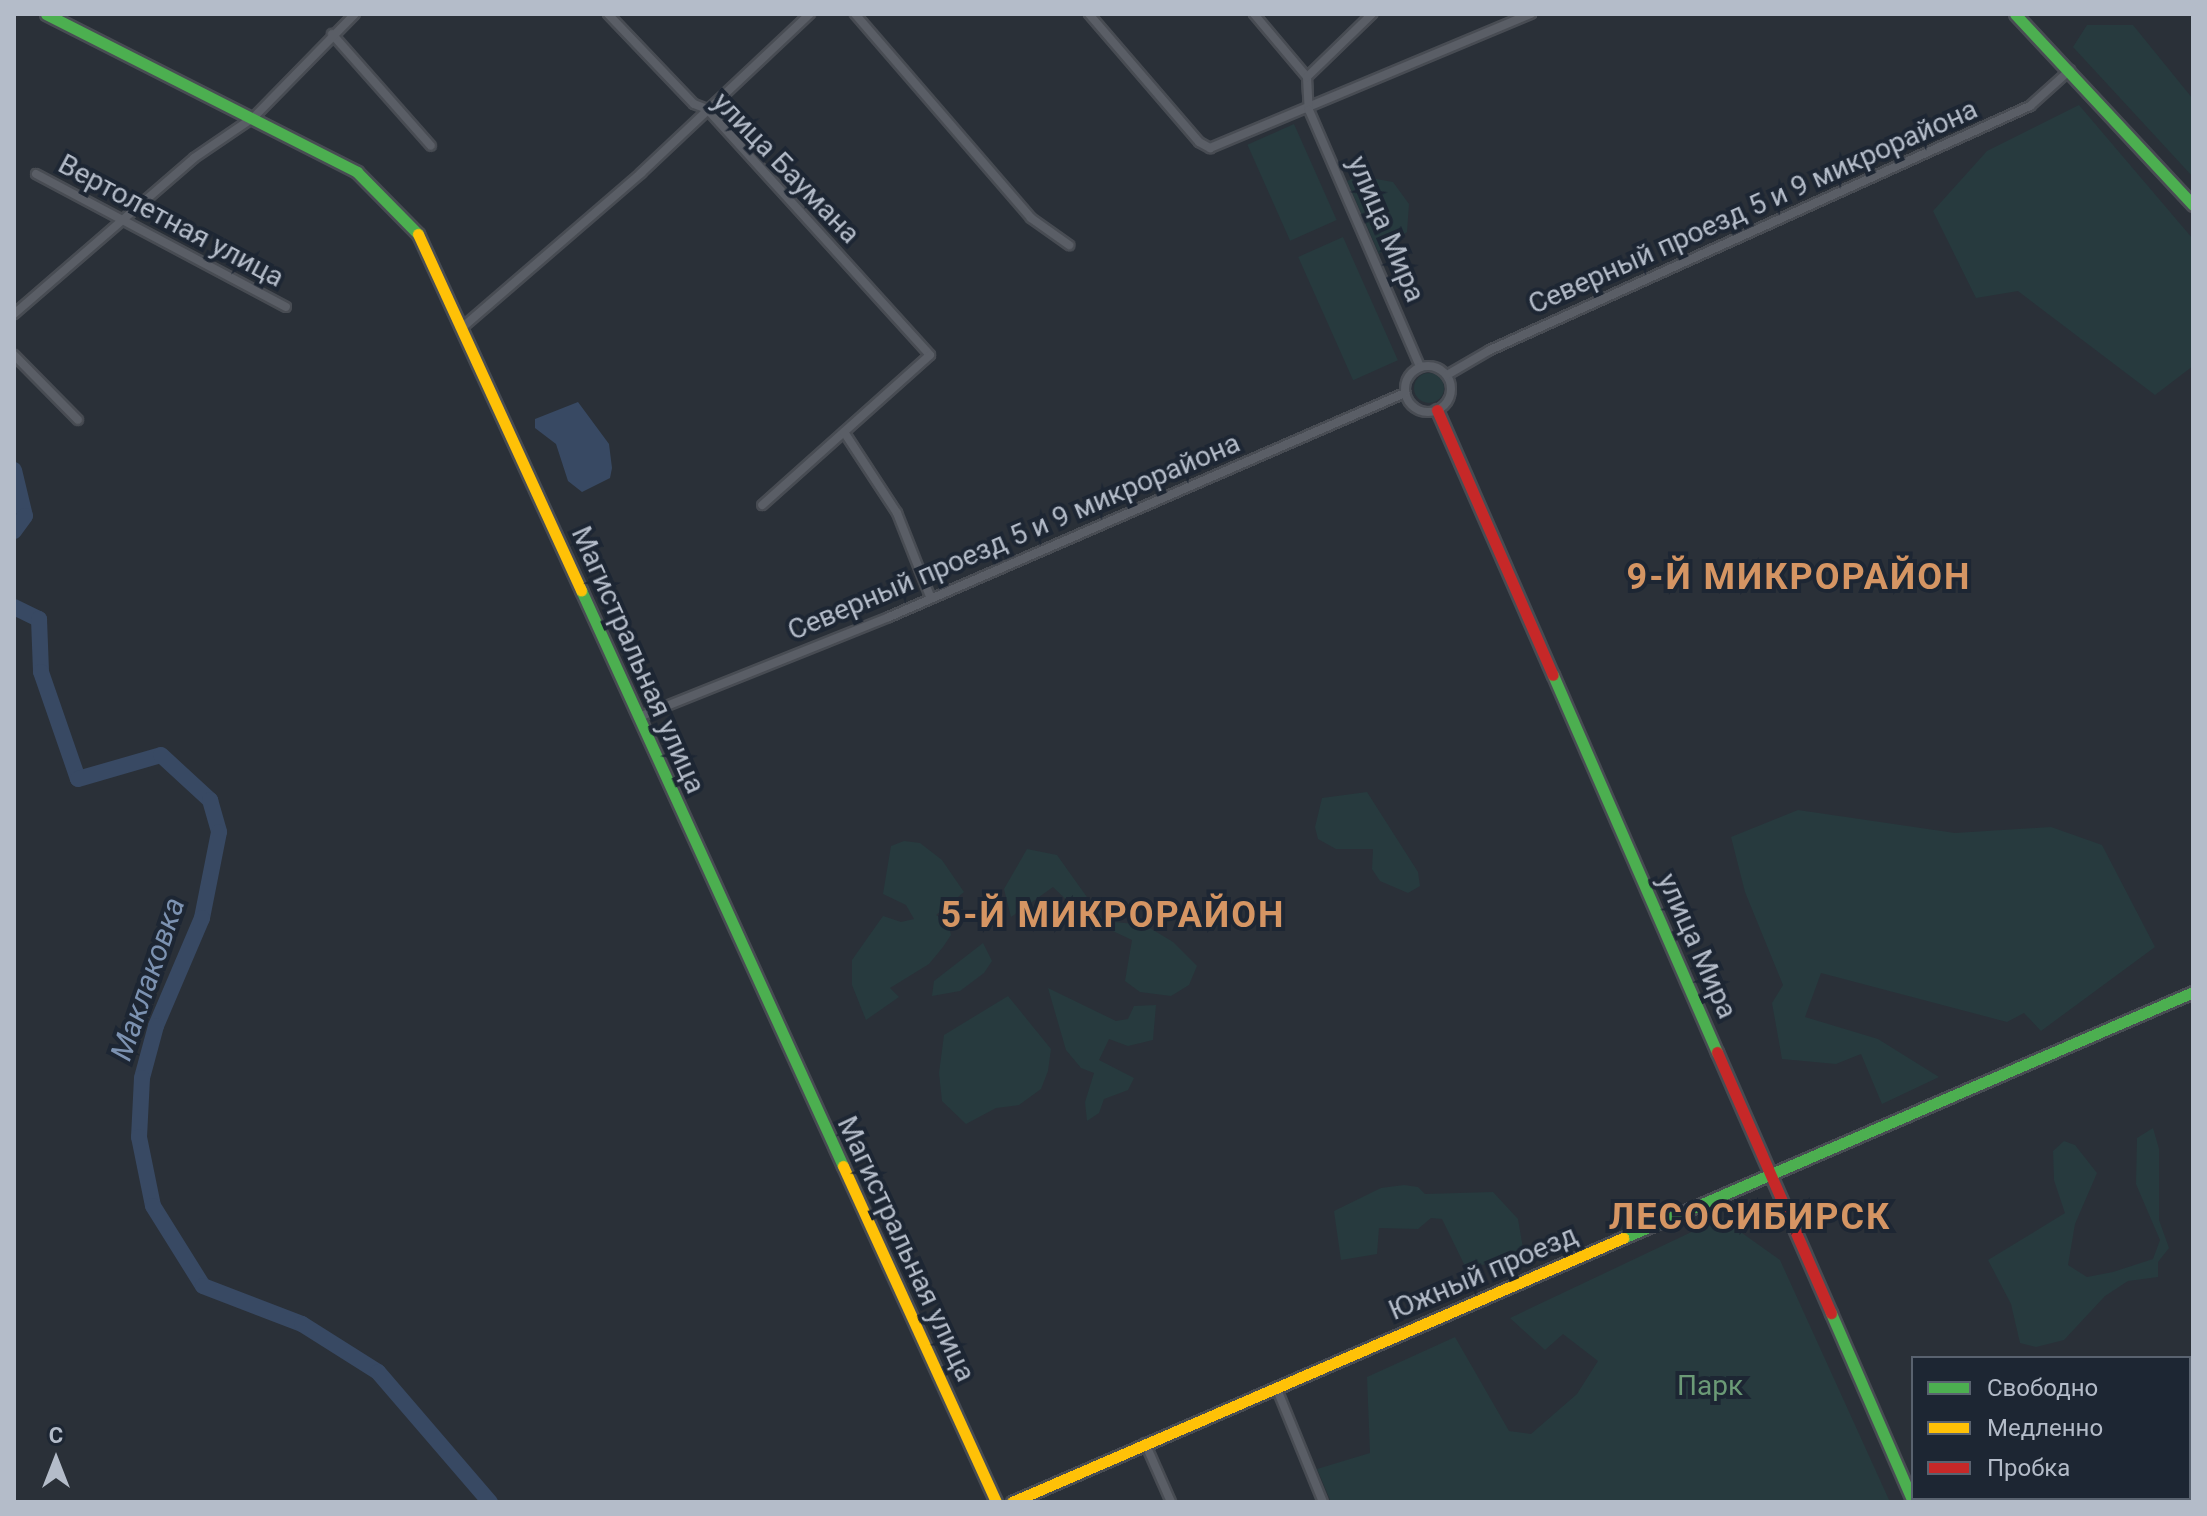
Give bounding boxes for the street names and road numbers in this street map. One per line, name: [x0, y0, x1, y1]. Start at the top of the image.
street label: улица Баумана: [705, 85, 867, 251]
street label: Северный проезд 5 и 9 микрорайона: [1523, 92, 1983, 322]
street label: Вертолетная улица: [53, 147, 289, 295]
street label: улица Мира: [1340, 151, 1432, 307]
street label: Северный проезд 5 и 9 микрорайона: [783, 426, 1245, 648]
street label: Магистральная улица: [564, 521, 712, 799]
street label: улица Мира: [1650, 868, 1744, 1024]
street label: Магистральная улица: [830, 1111, 982, 1387]
street label: Южный проезд: [1384, 1218, 1582, 1328]

